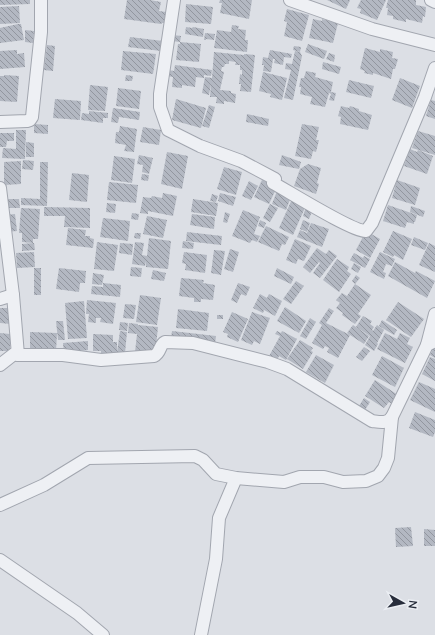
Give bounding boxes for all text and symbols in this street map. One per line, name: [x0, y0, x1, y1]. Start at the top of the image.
north arrow: [383, 583, 423, 623]
text: N: [406, 599, 420, 610]

